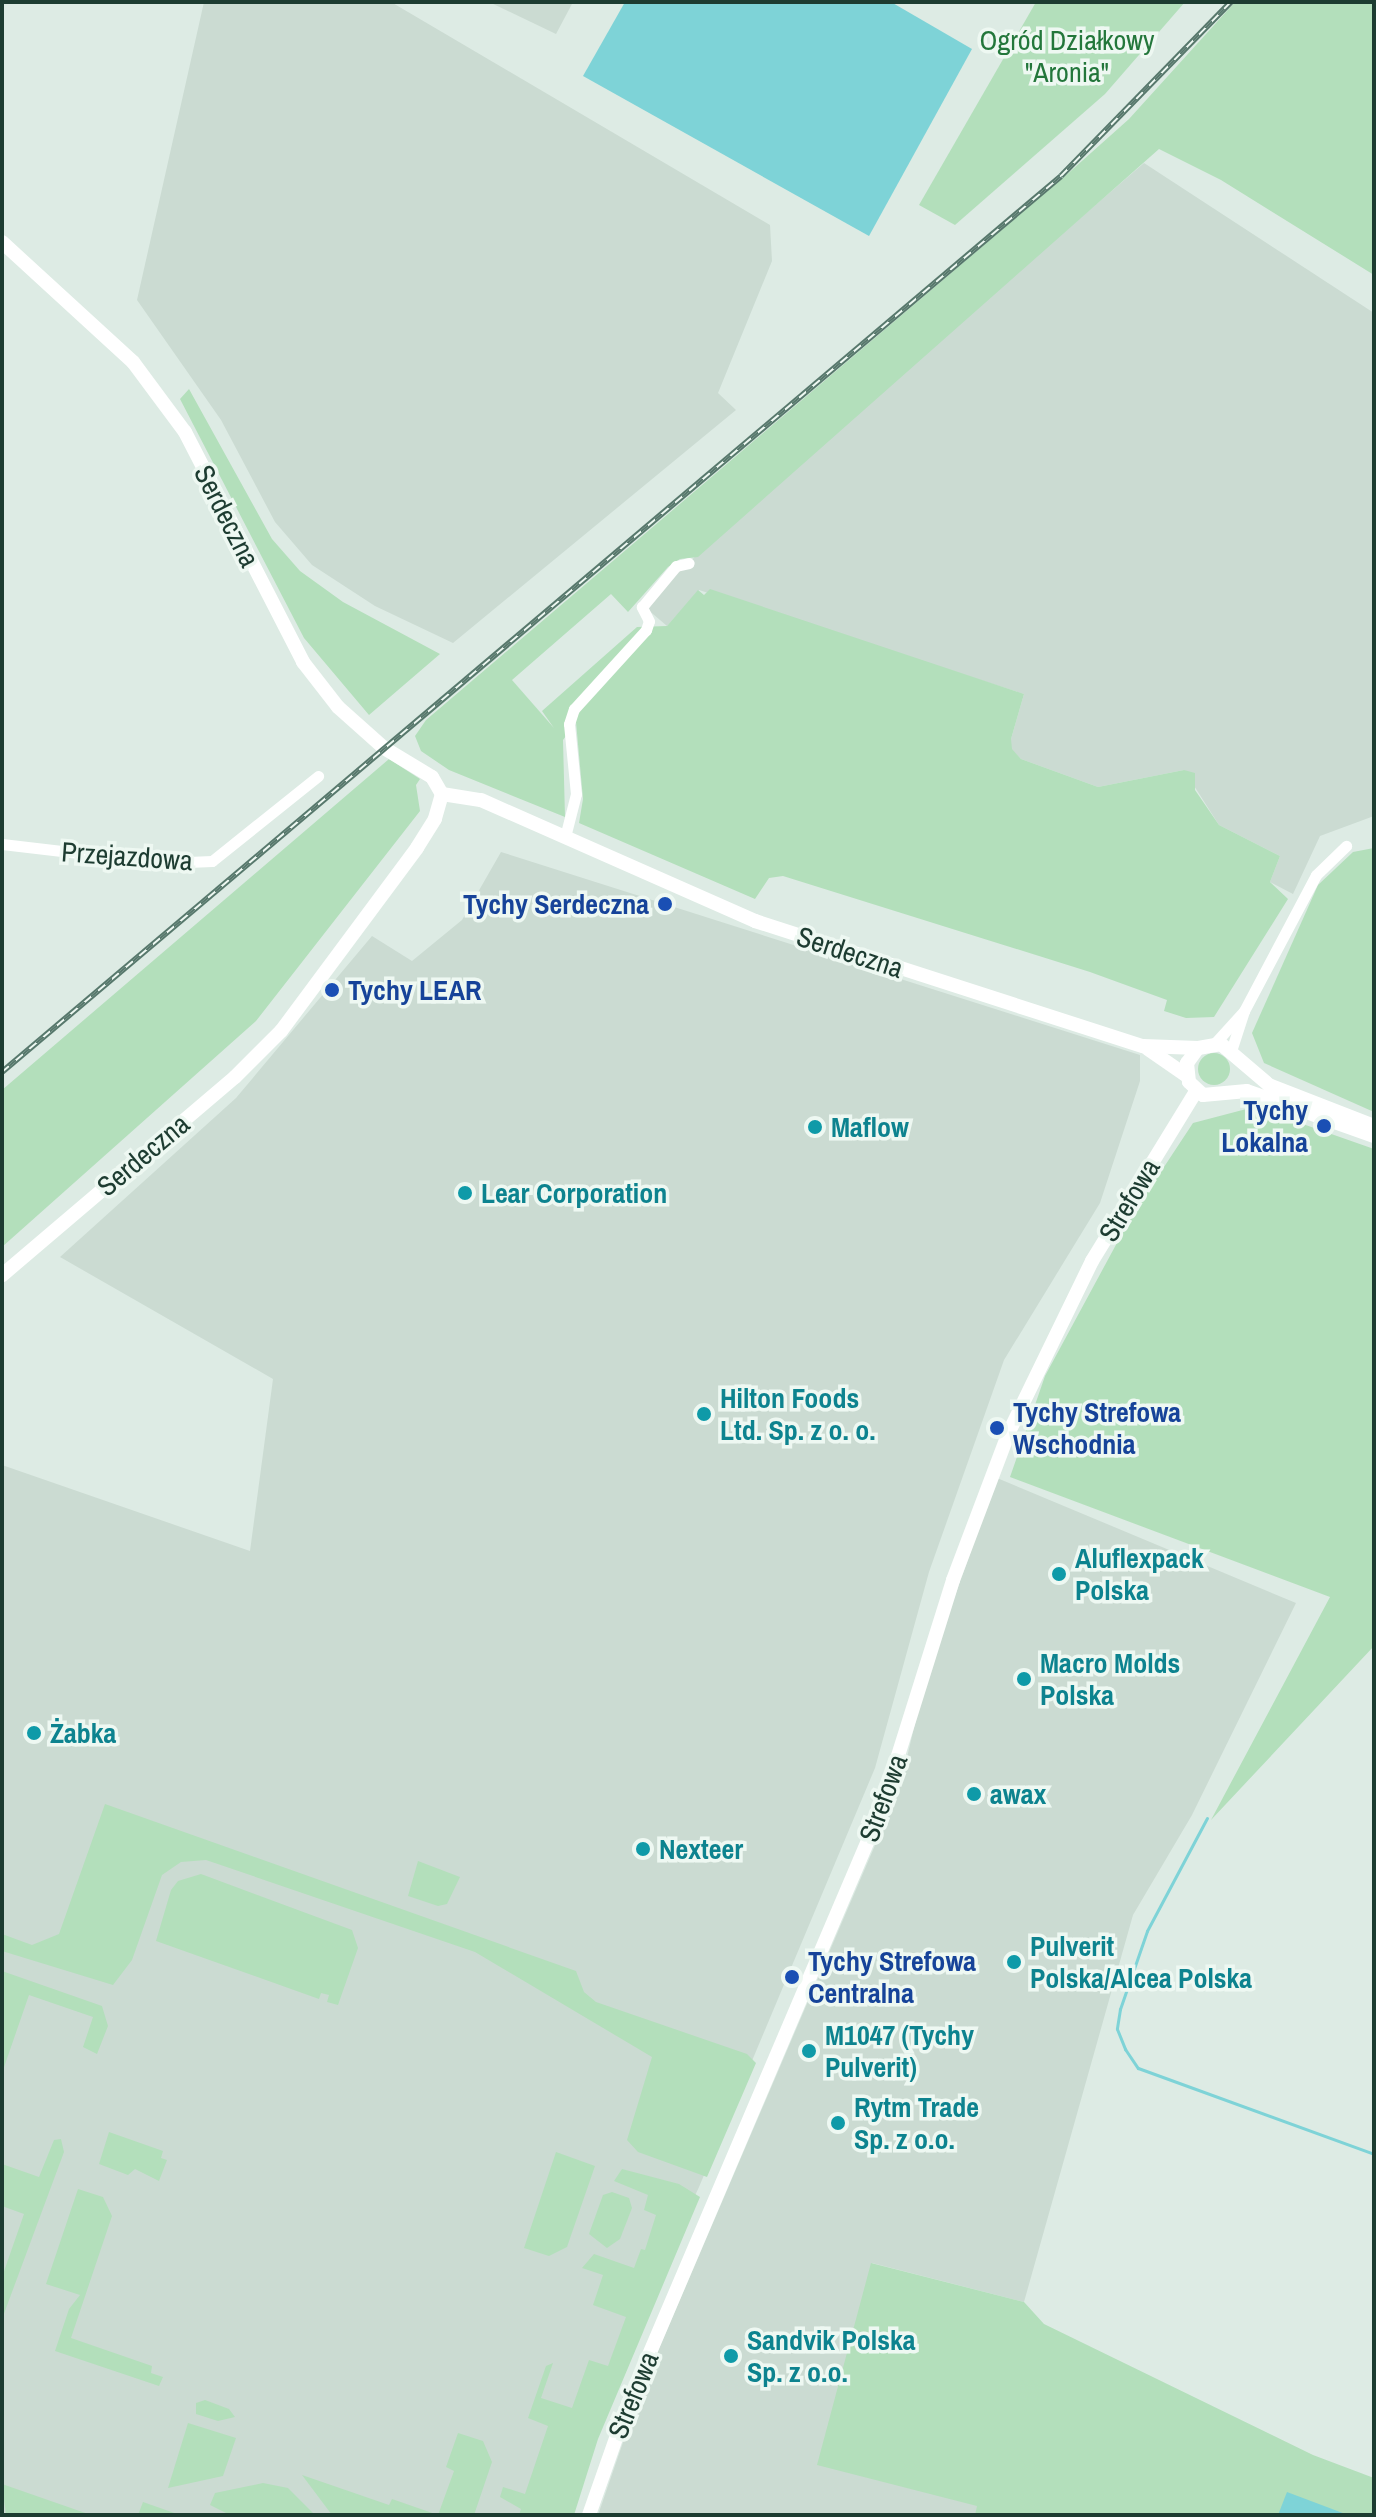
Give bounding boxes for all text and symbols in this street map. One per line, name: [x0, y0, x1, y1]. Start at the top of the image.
park label: Ogród Działkowy "Aronia": [980, 23, 1154, 89]
street label: Serdeczna: [187, 459, 267, 573]
street label: Przejazdowa: [60, 835, 194, 877]
place label: Tychy Serdeczna: [463, 887, 649, 921]
marker: Tychy Serdeczna: [656, 895, 674, 913]
street label: Serdeczna: [793, 919, 907, 985]
place label: Tychy LEAR: [348, 973, 482, 1007]
marker: Tychy LEAR: [323, 981, 341, 999]
place label: Tychy Lokalna: [1221, 1093, 1308, 1159]
street label: Serdeczna: [90, 1107, 196, 1203]
place label: Maflow: [831, 1110, 909, 1144]
marker: Tychy Lokalna: [1315, 1117, 1333, 1135]
marker: Maflow: [806, 1118, 824, 1136]
street label: Strefowa: [1091, 1153, 1167, 1247]
place label: Lear Corporation: [481, 1176, 667, 1210]
marker: Lear Corporation: [456, 1184, 474, 1202]
place label: Hilton Foods Ltd. Sp. z o. o.: [720, 1381, 876, 1447]
place label: Tychy Strefowa Wschodnia: [1013, 1395, 1181, 1461]
marker: Hilton Foods Ltd. Sp. z o. o.: [695, 1405, 713, 1423]
marker: Tychy Strefowa Wschodnia: [988, 1419, 1006, 1437]
place label: Aluflexpack Polska: [1075, 1541, 1204, 1607]
marker: Aluflexpack Polska: [1050, 1565, 1068, 1583]
place label: Macro Molds Polska: [1040, 1646, 1180, 1712]
marker: Macro Molds Polska: [1015, 1670, 1033, 1688]
place label: Żabka: [50, 1716, 116, 1750]
marker: Żabka: [25, 1724, 43, 1742]
street label: Strefowa: [852, 1750, 914, 1846]
place label: awax: [990, 1777, 1046, 1811]
marker: awax: [965, 1785, 983, 1803]
place label: Nexteer: [659, 1832, 743, 1866]
marker: Nexteer: [634, 1840, 652, 1858]
place label: Pulverit Polska/Alcea Polska: [1030, 1929, 1252, 1995]
place label: Tychy Strefowa Centralna: [808, 1944, 976, 2010]
marker: Pulverit Polska/Alcea Polska: [1005, 1953, 1023, 1971]
marker: Tychy Strefowa Centralna: [783, 1968, 801, 1986]
place label: M1047 (Tychy Pulverit): [825, 2018, 974, 2084]
marker: M1047 (Tychy Pulverit): [800, 2042, 818, 2060]
place label: Rytm Trade Sp. z o.o.: [854, 2090, 979, 2156]
marker: Rytm Trade Sp. z o.o.: [829, 2114, 847, 2132]
place label: Sandvik Polska Sp. z o.o.: [747, 2323, 915, 2389]
street label: Strefowa: [600, 2347, 666, 2443]
marker: Sandvik Polska Sp. z o.o.: [722, 2347, 740, 2365]

